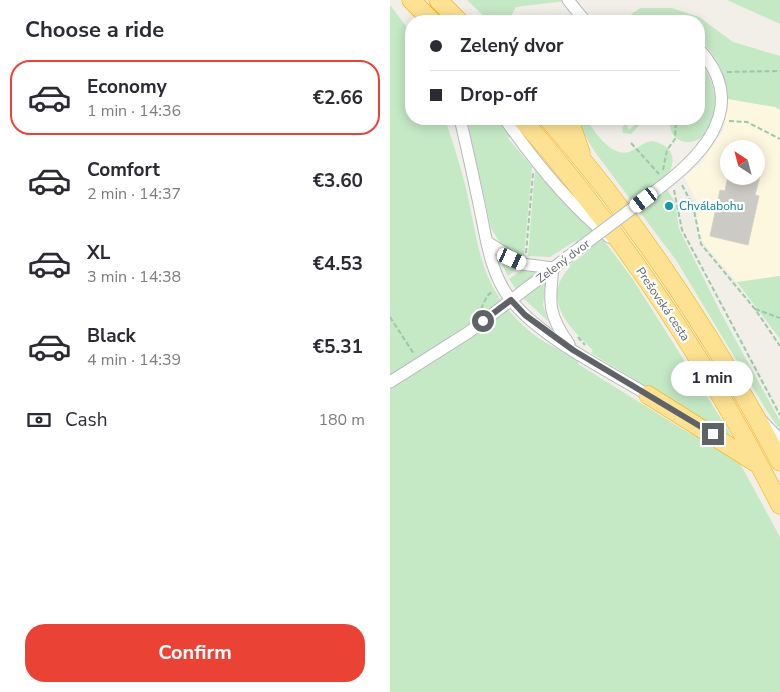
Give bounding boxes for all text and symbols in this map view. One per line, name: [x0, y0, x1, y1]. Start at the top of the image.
text: Choose a ride: [25, 15, 164, 45]
text: Zelený dvor: [460, 33, 564, 59]
text: Economy: [87, 74, 167, 100]
icon: car: [27, 75, 72, 120]
text: Drop-off: [460, 82, 537, 108]
text: €2.66: [313, 85, 363, 111]
text: 1 min · 14:36: [87, 100, 181, 122]
north arrow: [720, 140, 765, 185]
map controls: [720, 140, 765, 185]
text: Comfort: [87, 157, 160, 183]
icon: car: [27, 158, 72, 203]
text: €3.60: [313, 168, 363, 194]
text: 2 min · 14:37: [87, 183, 181, 205]
car: [627, 185, 660, 215]
place label: Chválabohu: [679, 198, 743, 214]
marker: Chválabohu: [663, 200, 675, 212]
street label: Zelený dvor: [533, 235, 594, 286]
text: XL: [87, 240, 110, 266]
icon: car: [27, 241, 72, 286]
car: [495, 246, 528, 272]
text: €4.53: [313, 251, 363, 277]
street label: Prešovská cesta: [632, 264, 694, 344]
text: 3 min · 14:38: [87, 266, 181, 288]
route start: [472, 310, 494, 332]
text: Black: [87, 323, 136, 349]
icon: car: [27, 324, 72, 369]
text: €5.31: [313, 334, 363, 360]
text: 4 min · 14:39: [87, 349, 181, 371]
callout: 1 min: [672, 362, 754, 396]
text: 1 min: [691, 367, 733, 389]
icon: cash: [25, 406, 53, 434]
text: Cash: [65, 407, 107, 433]
text: 180 m: [318, 409, 365, 431]
route end: [702, 423, 724, 445]
button: Confirm: [25, 624, 365, 682]

